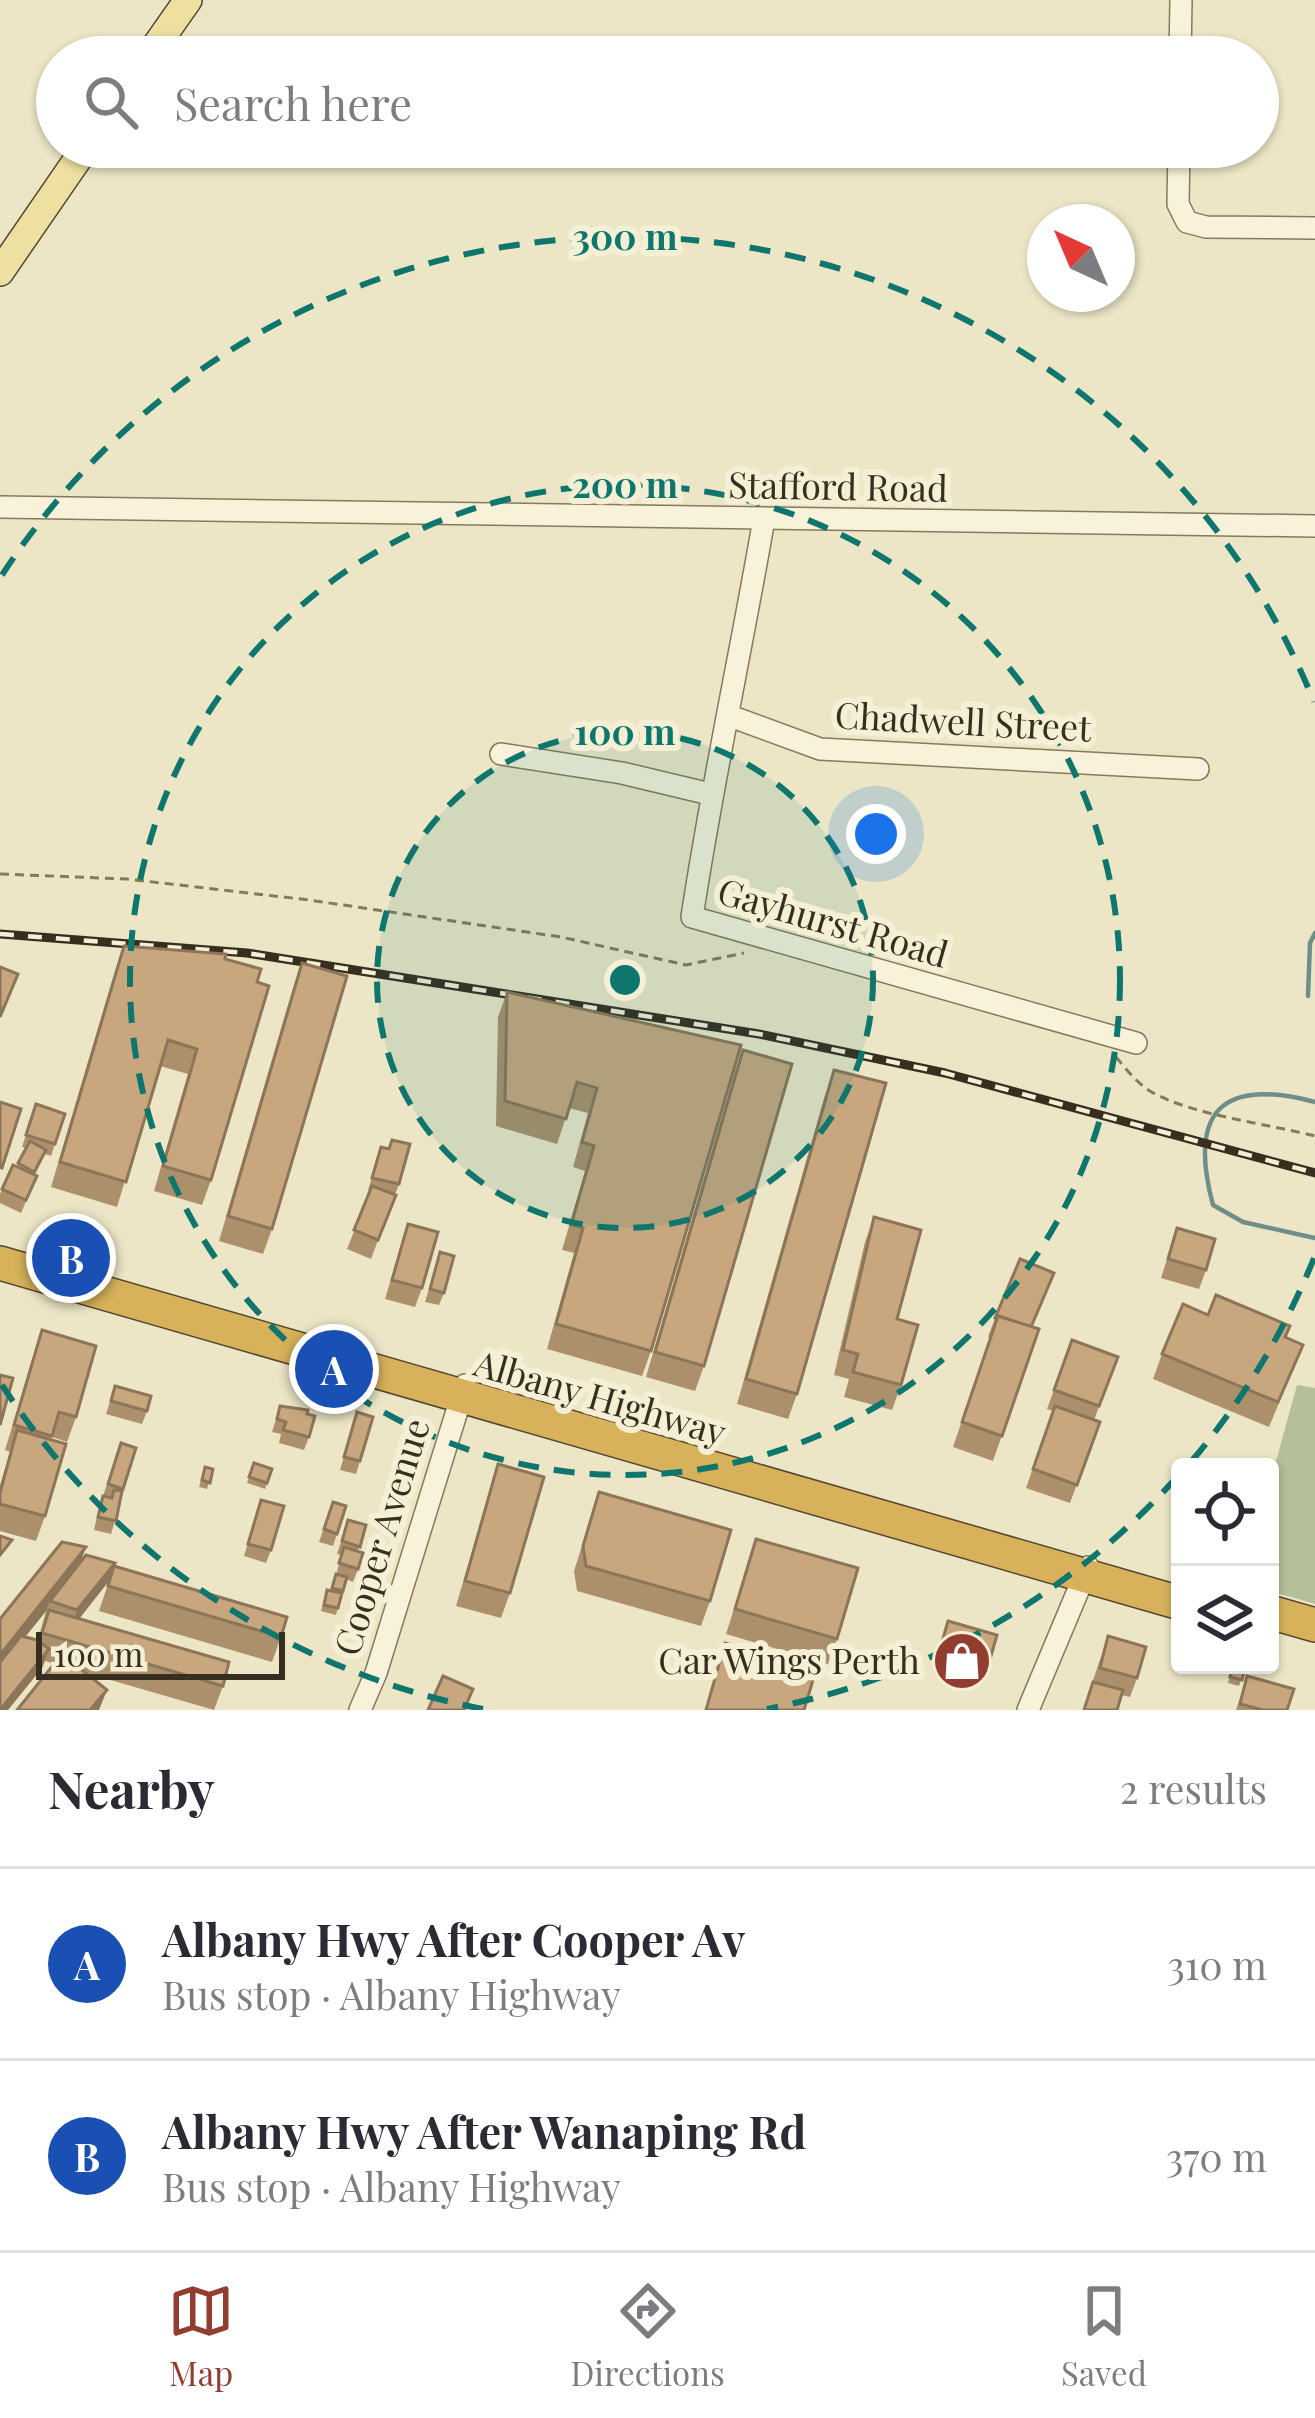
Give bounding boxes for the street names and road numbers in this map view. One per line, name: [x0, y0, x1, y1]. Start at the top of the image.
street label: Stafford Road: [728, 459, 948, 511]
street label: Chadwell Street: [834, 689, 1094, 751]
street label: Gayhurst Road: [713, 865, 954, 977]
street label: Albany Highway: [468, 1337, 732, 1455]
street label: Cooper Avenue: [321, 1412, 439, 1661]

